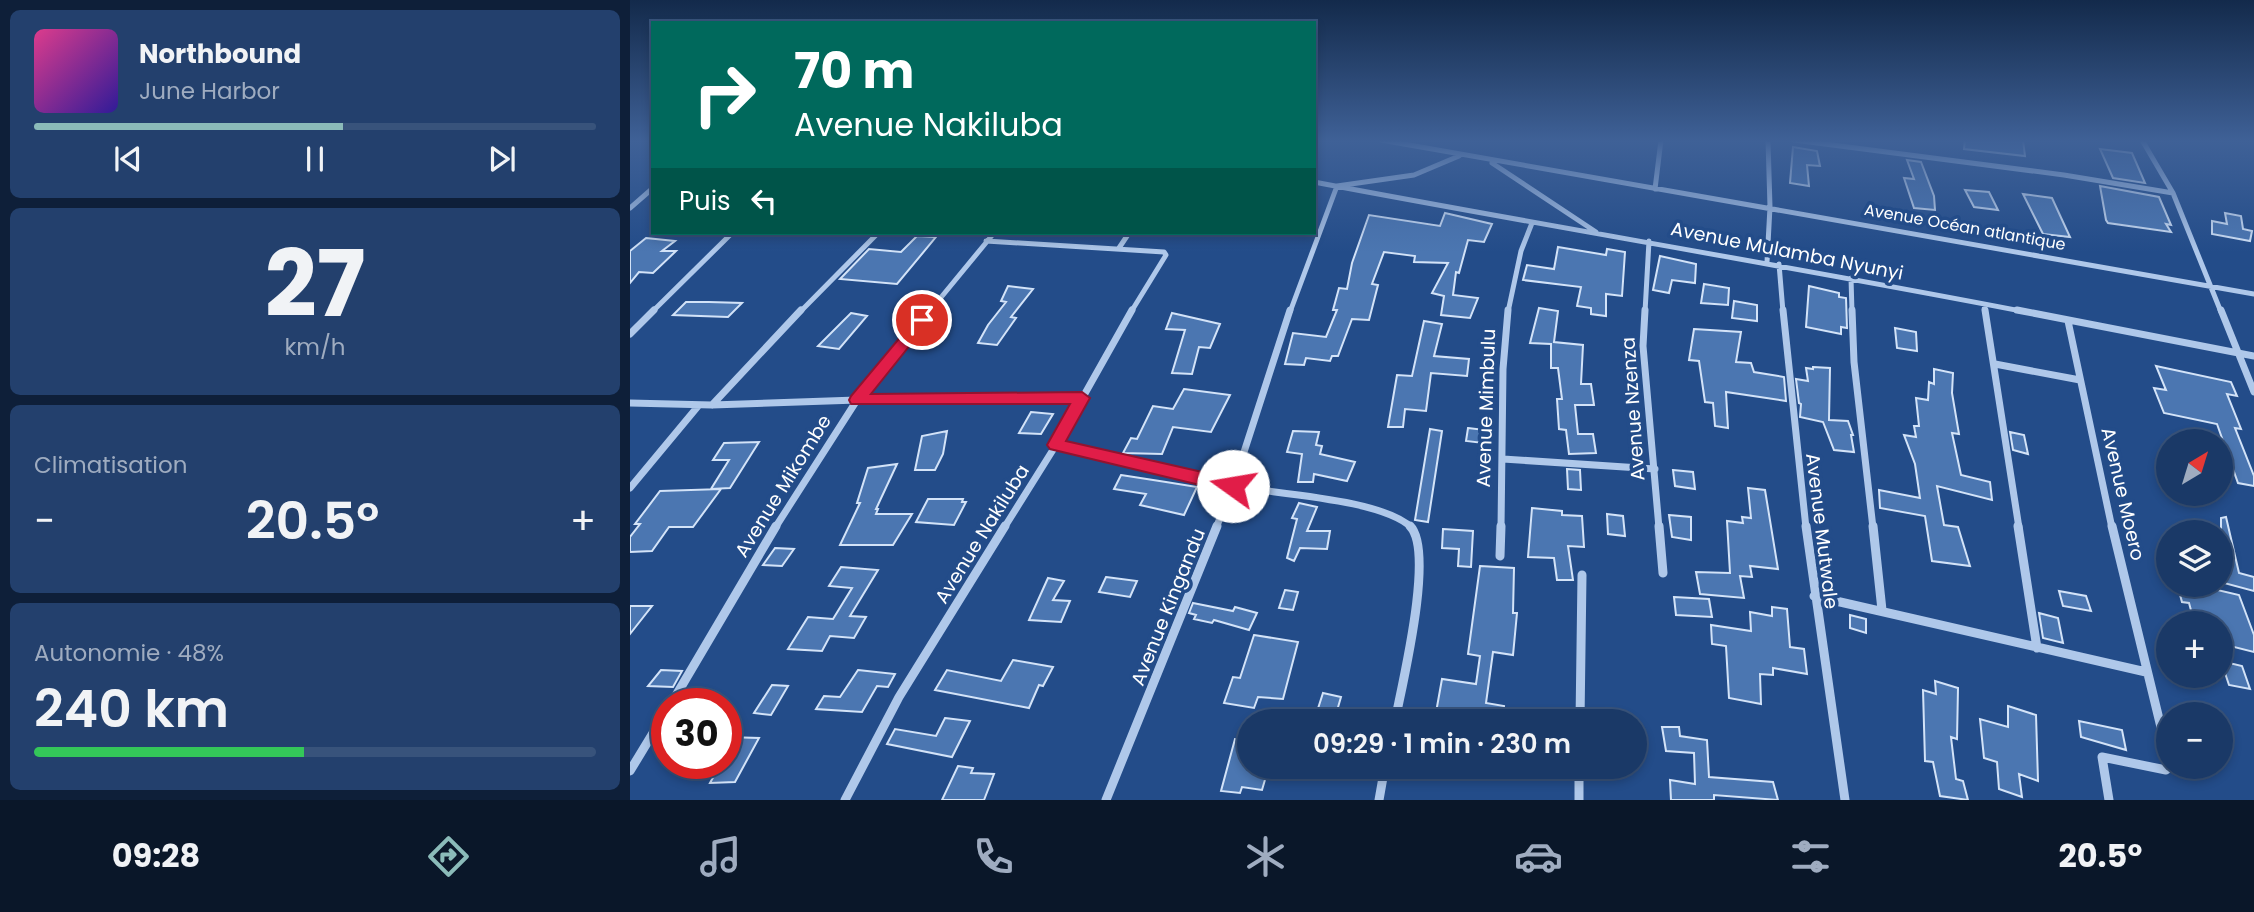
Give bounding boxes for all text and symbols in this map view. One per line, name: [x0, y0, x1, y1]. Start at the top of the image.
text: Northbound: [139, 36, 301, 72]
text: 70 m: [794, 37, 914, 105]
icon: right: [679, 49, 770, 140]
text: June Harbor: [139, 75, 280, 107]
text: Avenue Nakiluba: [794, 102, 1063, 147]
icon: previous: [109, 140, 147, 178]
icon: pause: [296, 140, 334, 178]
icon: next: [483, 140, 521, 178]
icon: left: [745, 182, 783, 220]
text: Puis: [679, 183, 731, 219]
street label: Avenue Océan atlantique: [1862, 198, 2068, 256]
street label: Avenue Mulamba Nyunyi: [1668, 215, 1906, 287]
text: 27: [265, 220, 365, 348]
pin: [892, 290, 952, 350]
icon: arrive: [903, 301, 941, 339]
street label: Avenue Mimbulu: [1470, 328, 1502, 488]
text: km/h: [284, 331, 346, 363]
street label: Avenue Nzenza: [1615, 336, 1651, 482]
street label: Avenue Mikombe: [728, 409, 838, 563]
street label: Avenue Moero: [2095, 425, 2151, 563]
north arrow: [2156, 429, 2233, 506]
map controls: [2156, 429, 2233, 779]
text: Climatisation: [34, 449, 187, 481]
position arrow: [1196, 449, 1270, 523]
street label: Avenue Mutwale: [1799, 452, 1845, 610]
street label: Avenue Nakiluba: [928, 459, 1036, 609]
text: 20.5°: [246, 484, 379, 557]
text: −: [34, 494, 55, 547]
text: +: [570, 494, 596, 547]
button: layers: [2156, 520, 2233, 597]
street label: Avenue Kingandu: [1124, 524, 1212, 690]
button: +: [2156, 611, 2233, 688]
text: Autonomie · 48%: [34, 637, 224, 669]
text: 240 km: [34, 672, 229, 745]
speed limit sign: 30: [651, 688, 742, 779]
button: −: [2156, 702, 2233, 779]
text: 09:29 · 1 min · 230 m: [1313, 726, 1571, 762]
icon: directions: [424, 832, 473, 881]
icon: music: [696, 832, 745, 881]
icon: phone: [969, 832, 1018, 881]
icon: climate: [1241, 832, 1290, 881]
icon: car: [1514, 832, 1563, 881]
icon: filters: [1786, 832, 1835, 881]
text: 09:28: [112, 833, 200, 878]
text: 20.5°: [2058, 833, 2142, 878]

